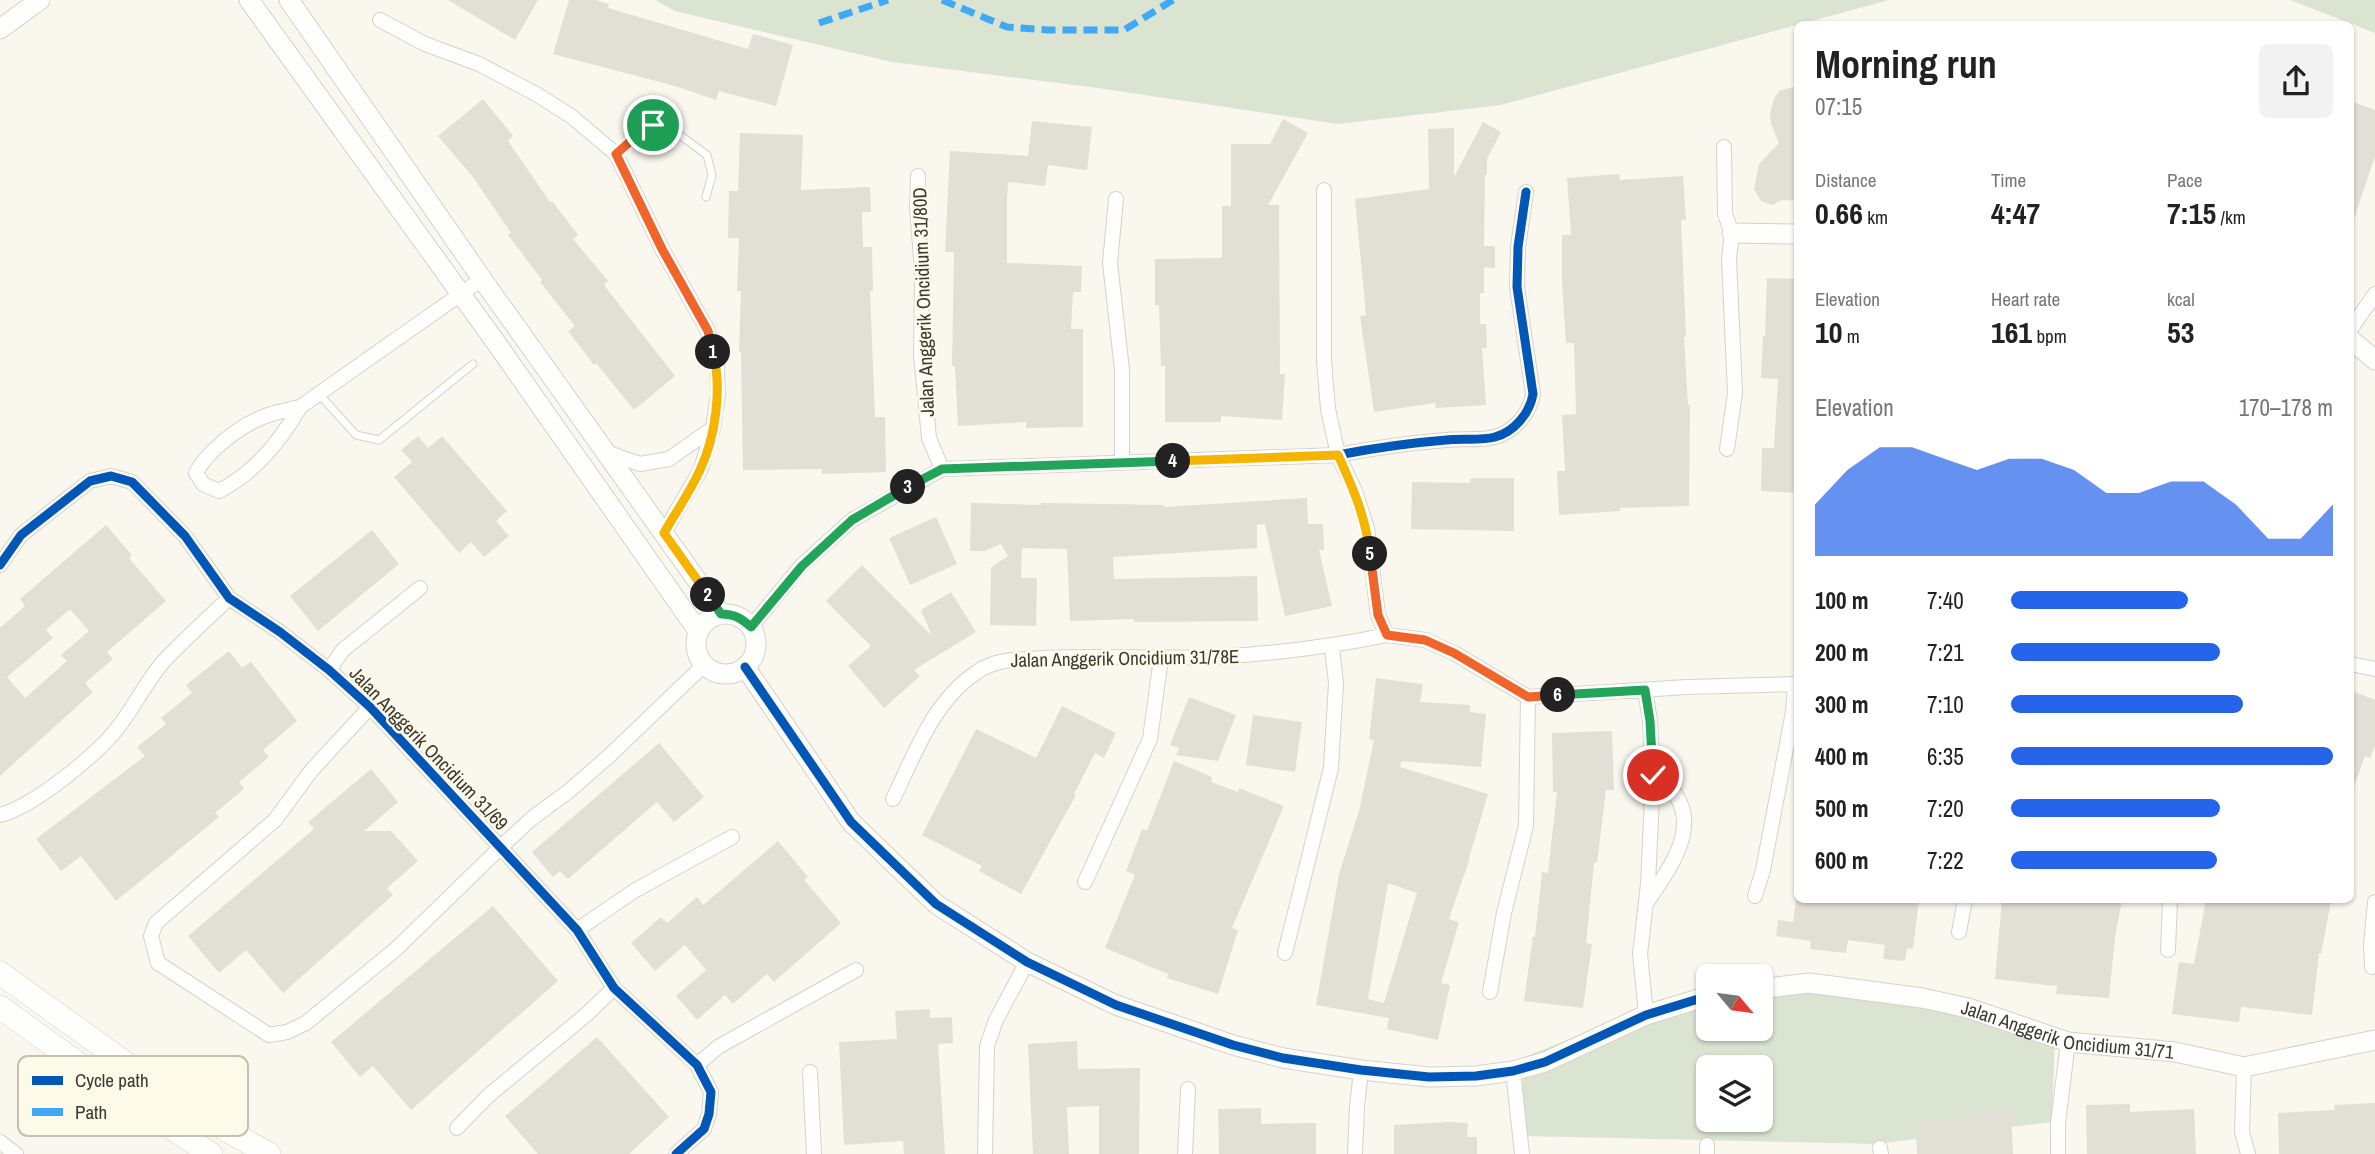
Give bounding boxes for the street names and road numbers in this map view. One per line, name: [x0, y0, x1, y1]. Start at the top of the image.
street label: Jalan Anggerik Oncidium 31/80D: [906, 187, 940, 417]
street label: Jalan Anggerik Oncidium 31/78E: [1010, 643, 1240, 673]
street label: Jalan Anggerik Oncidium 31/69: [344, 660, 514, 836]
street label: Jalan Anggerik Oncidium 31/71: [1959, 994, 2175, 1065]

